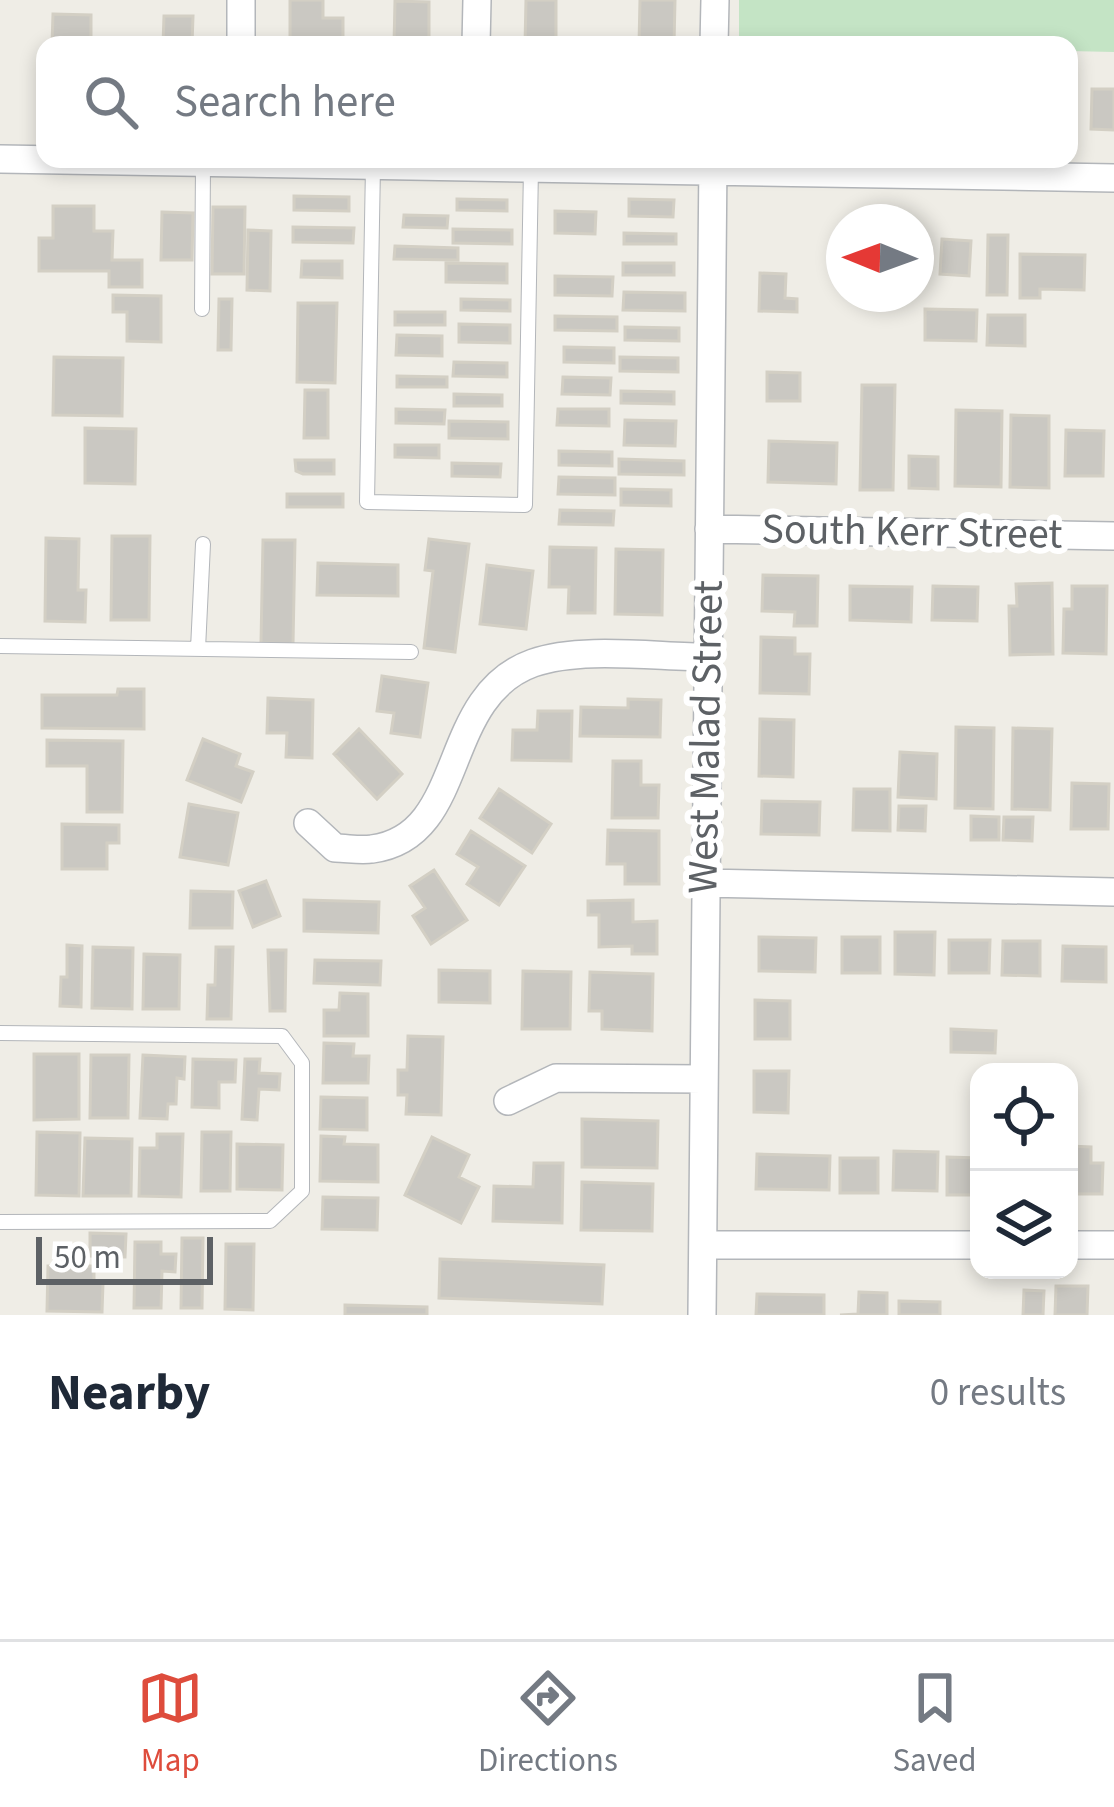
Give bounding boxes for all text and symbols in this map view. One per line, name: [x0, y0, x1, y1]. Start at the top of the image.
search box: [36, 36, 1078, 168]
icon: search: [78, 69, 144, 135]
text: Search here: [174, 70, 396, 134]
north arrow: [826, 204, 934, 312]
street label: South Kerr Street: [761, 499, 1063, 565]
street label: West Malad Street: [673, 580, 739, 894]
map controls: [970, 1063, 1078, 1279]
button: locate: [970, 1063, 1078, 1171]
button: layers: [970, 1171, 1078, 1279]
scale bar: [36, 1231, 213, 1284]
text: 50 m: [54, 1234, 121, 1281]
text: Nearby: [48, 1357, 210, 1429]
text: 0 results: [930, 1365, 1066, 1421]
tab: Map: [137, 1665, 203, 1784]
tab: Directions: [478, 1665, 618, 1784]
tab: Saved: [892, 1665, 977, 1784]

